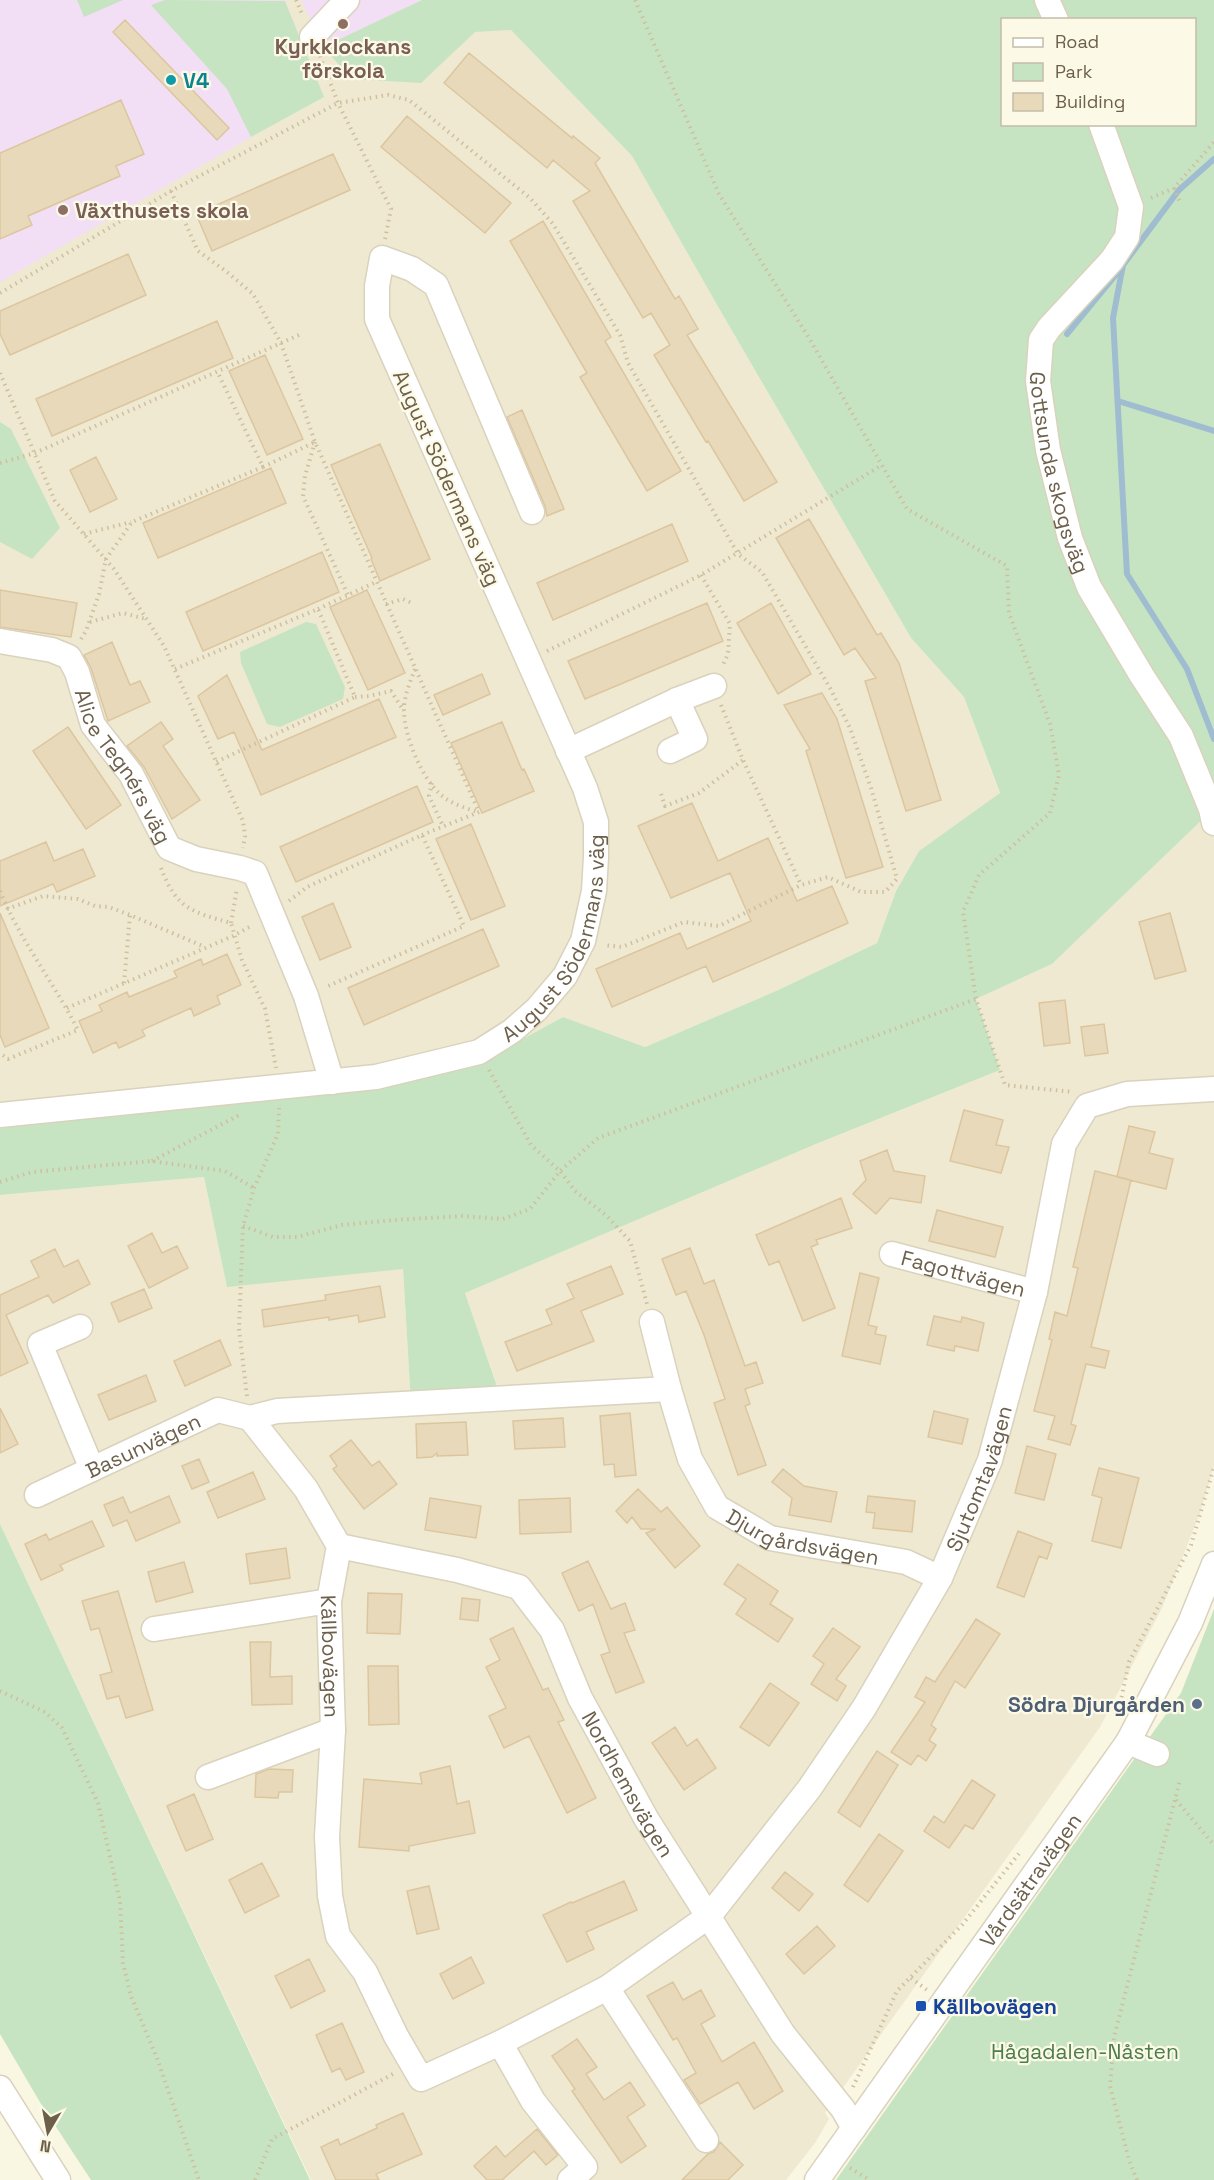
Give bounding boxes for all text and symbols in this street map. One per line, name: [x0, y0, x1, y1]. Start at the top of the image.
marker: Kyrkklockans förskola: [336, 17, 350, 31]
legend: [1001, 18, 1196, 126]
text: Road: [1055, 30, 1099, 53]
place label: Kyrkklockans förskola: [275, 33, 411, 84]
text: Park: [1055, 60, 1093, 83]
place label: V4: [183, 67, 209, 94]
marker: V4: [164, 73, 178, 87]
text: Building: [1055, 90, 1125, 113]
place label: Växthusets skola: [75, 197, 249, 224]
marker: Växthusets skola: [56, 203, 70, 217]
street label: August Södermans väg: [387, 366, 507, 590]
street label: Gottsunda skogsväg: [1024, 371, 1096, 577]
street label: Alice Tegnérs väg: [69, 685, 178, 848]
street label: August Södermans väg: [496, 834, 610, 1048]
street label: Fagottvägen: [898, 1244, 1029, 1302]
street label: Sjutomtavägen: [939, 1402, 1018, 1555]
street label: Basunvägen: [81, 1407, 205, 1484]
street label: Djurgårdsvägen: [722, 1502, 881, 1571]
street label: Källbovägen: [315, 1594, 346, 1718]
place label: Södra Djurgården: [1008, 1691, 1185, 1718]
marker: Södra Djurgården: [1190, 1697, 1204, 1711]
street label: Nordhemsvägen: [576, 1706, 680, 1862]
street label: Vårdsätravägen: [973, 1808, 1087, 1952]
place label: Källbovägen: [933, 1993, 1057, 2020]
marker: Källbovägen: [914, 1999, 928, 2013]
park label: Hågadalen-Nåsten: [991, 2038, 1179, 2065]
north arrow: [18, 2102, 78, 2162]
text: N: [38, 2135, 53, 2158]

